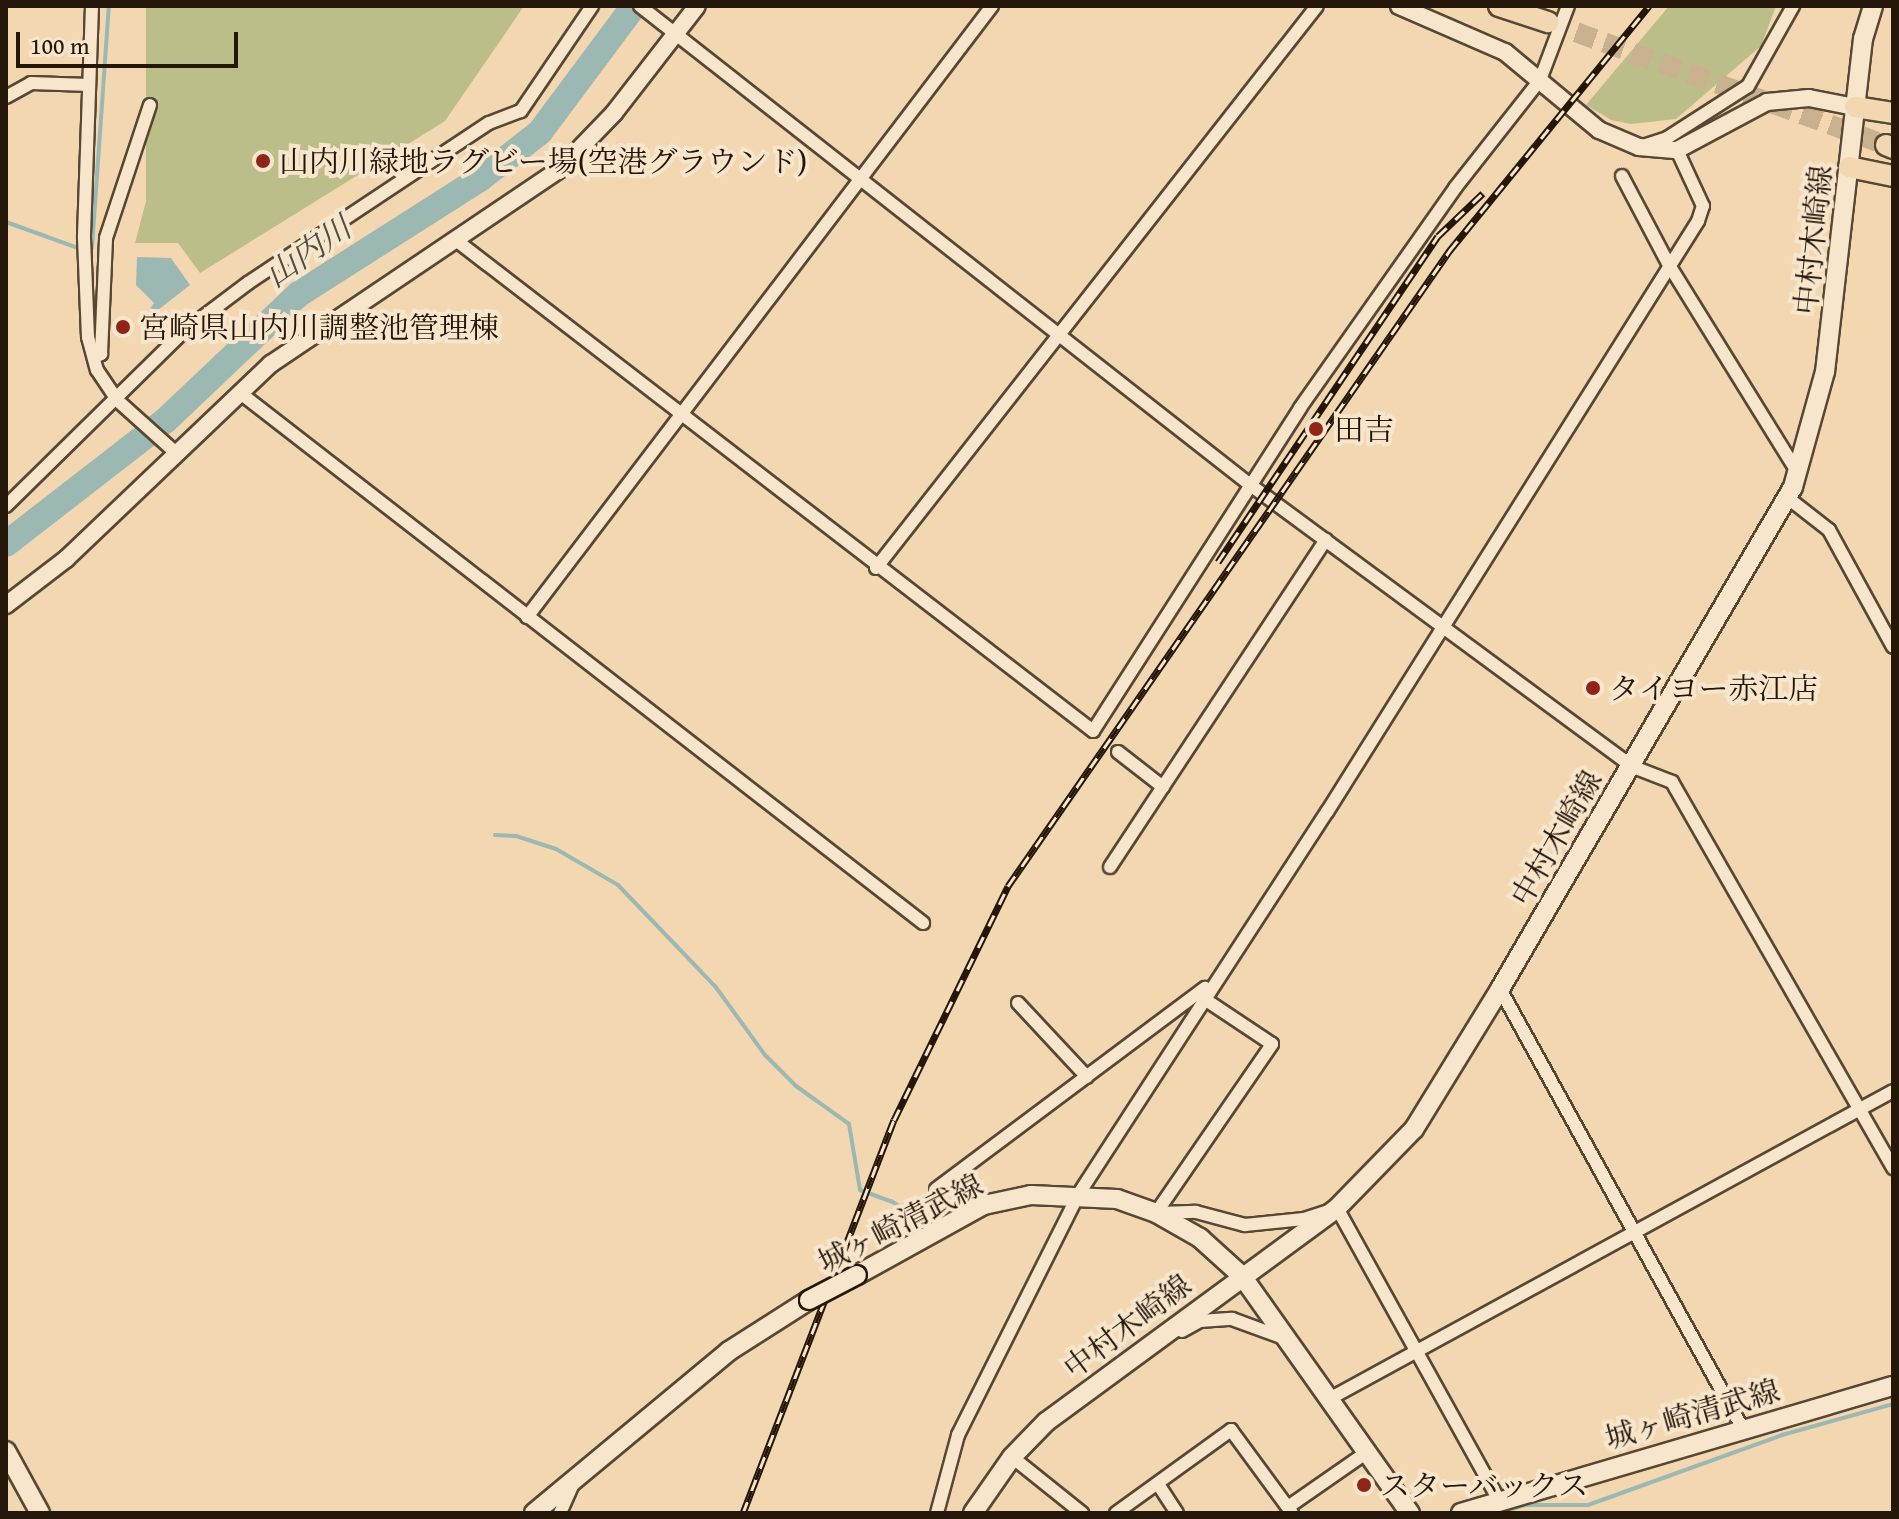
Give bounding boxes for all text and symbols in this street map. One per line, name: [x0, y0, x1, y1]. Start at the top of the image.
scale bar: [20, 16, 242, 66]
text: 100 m: [30, 28, 90, 63]
place label: 山内川緑地ラグビー場(空港グラウンド): [279, 143, 807, 179]
marker: 山内川緑地ラグビー場(空港グラウンド): [254, 152, 272, 170]
street label: 中村木崎線: [1787, 164, 1839, 316]
water label: 山内川: [258, 209, 358, 295]
place label: 宮崎県山内川調整池管理棟: [139, 309, 499, 345]
marker: 宮崎県山内川調整池管理棟: [114, 318, 132, 336]
place label: 田吉: [1334, 411, 1394, 447]
marker: 田吉: [1305, 418, 1327, 440]
place label: タイヨー赤江店: [1609, 670, 1819, 706]
marker: タイヨー赤江店: [1584, 679, 1602, 697]
street label: 中村木崎線: [1503, 764, 1609, 912]
street label: 城ヶ崎清武線: [812, 1166, 988, 1280]
street label: 中村木崎線: [1056, 1266, 1198, 1386]
street label: 城ヶ崎清武線: [1601, 1372, 1783, 1456]
place label: スターバックス: [1380, 1467, 1590, 1503]
marker: スターバックス: [1355, 1476, 1373, 1494]

